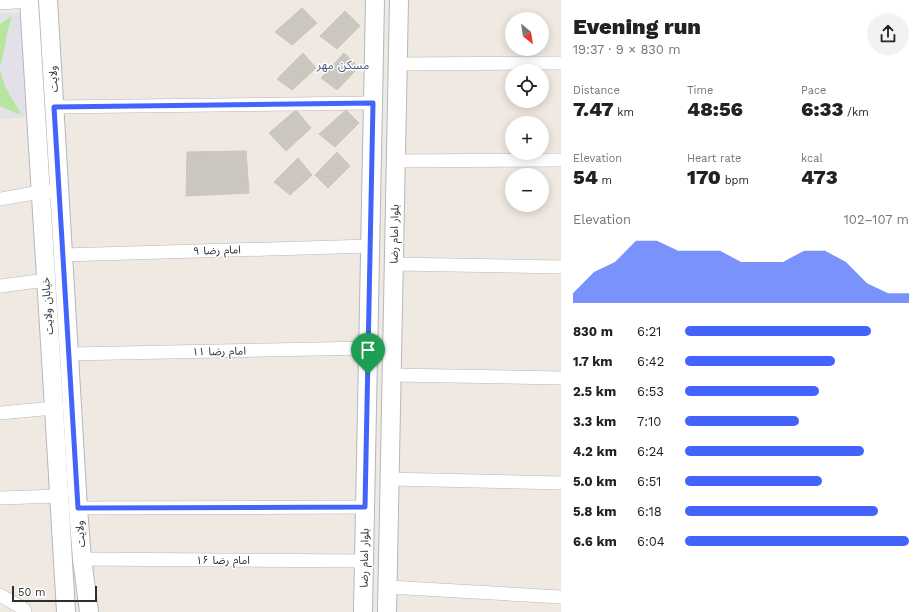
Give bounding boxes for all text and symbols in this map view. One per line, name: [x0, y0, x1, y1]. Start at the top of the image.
north arrow: [505, 12, 549, 56]
map controls: [505, 12, 549, 212]
button: share: [867, 13, 909, 55]
text: Evening run: [573, 14, 701, 39]
text: 19:37 · 9 × 830 m: [573, 42, 681, 57]
district label: مسکن مهر: [316, 58, 369, 72]
button: locate: [505, 64, 549, 108]
street label: ولایت: [46, 65, 61, 93]
text: Distance: [573, 84, 620, 97]
text: Time: [687, 84, 713, 97]
text: Pace: [801, 84, 826, 97]
text: 7.47: [573, 97, 614, 121]
text: 48:56: [687, 97, 743, 121]
text: 6:33: [801, 97, 843, 121]
text: km: [614, 106, 634, 119]
text: /km: [843, 106, 869, 119]
button: +: [505, 116, 549, 160]
text: Elevation: [573, 152, 622, 165]
text: Heart rate: [687, 152, 741, 165]
text: kcal: [801, 152, 823, 165]
text: 54: [573, 165, 598, 189]
text: 170: [687, 165, 721, 189]
text: 473: [801, 165, 838, 189]
button: −: [505, 168, 549, 212]
text: m: [598, 174, 612, 187]
text: bpm: [721, 174, 749, 187]
street label: بلوار امام رضا: [387, 204, 403, 264]
text: Elevation: [573, 212, 631, 227]
text: 102–107 m: [844, 212, 909, 227]
street label: امام رضا ۹: [193, 243, 241, 259]
street label: خیابان ولایت: [39, 276, 56, 335]
text: 830 m: [573, 324, 613, 339]
text: 6:21: [637, 324, 661, 339]
pin: [351, 333, 385, 374]
icon: arrive: [357, 339, 379, 361]
street label: امام رضا ۱۱: [192, 345, 246, 359]
text: 1.7 km: [573, 354, 613, 369]
text: 6:42: [637, 354, 664, 369]
text: 2.5 km: [573, 384, 616, 399]
text: 6:53: [637, 384, 664, 399]
text: 3.3 km: [573, 414, 616, 429]
text: 7:10: [637, 414, 661, 429]
text: 4.2 km: [573, 444, 617, 459]
text: 6:24: [637, 444, 664, 459]
text: 5.0 km: [573, 474, 617, 489]
text: 6:51: [637, 474, 661, 489]
text: 5.8 km: [573, 504, 617, 519]
text: 6:18: [637, 504, 662, 519]
street label: ولایت: [73, 520, 88, 548]
street label: بلوار امام رضا: [357, 528, 373, 588]
text: 6.6 km: [573, 534, 617, 549]
text: 6:04: [637, 534, 665, 549]
street label: امام رضا ۱۶: [196, 554, 250, 568]
scale bar: [12, 584, 97, 603]
text: 50 m: [18, 586, 45, 599]

